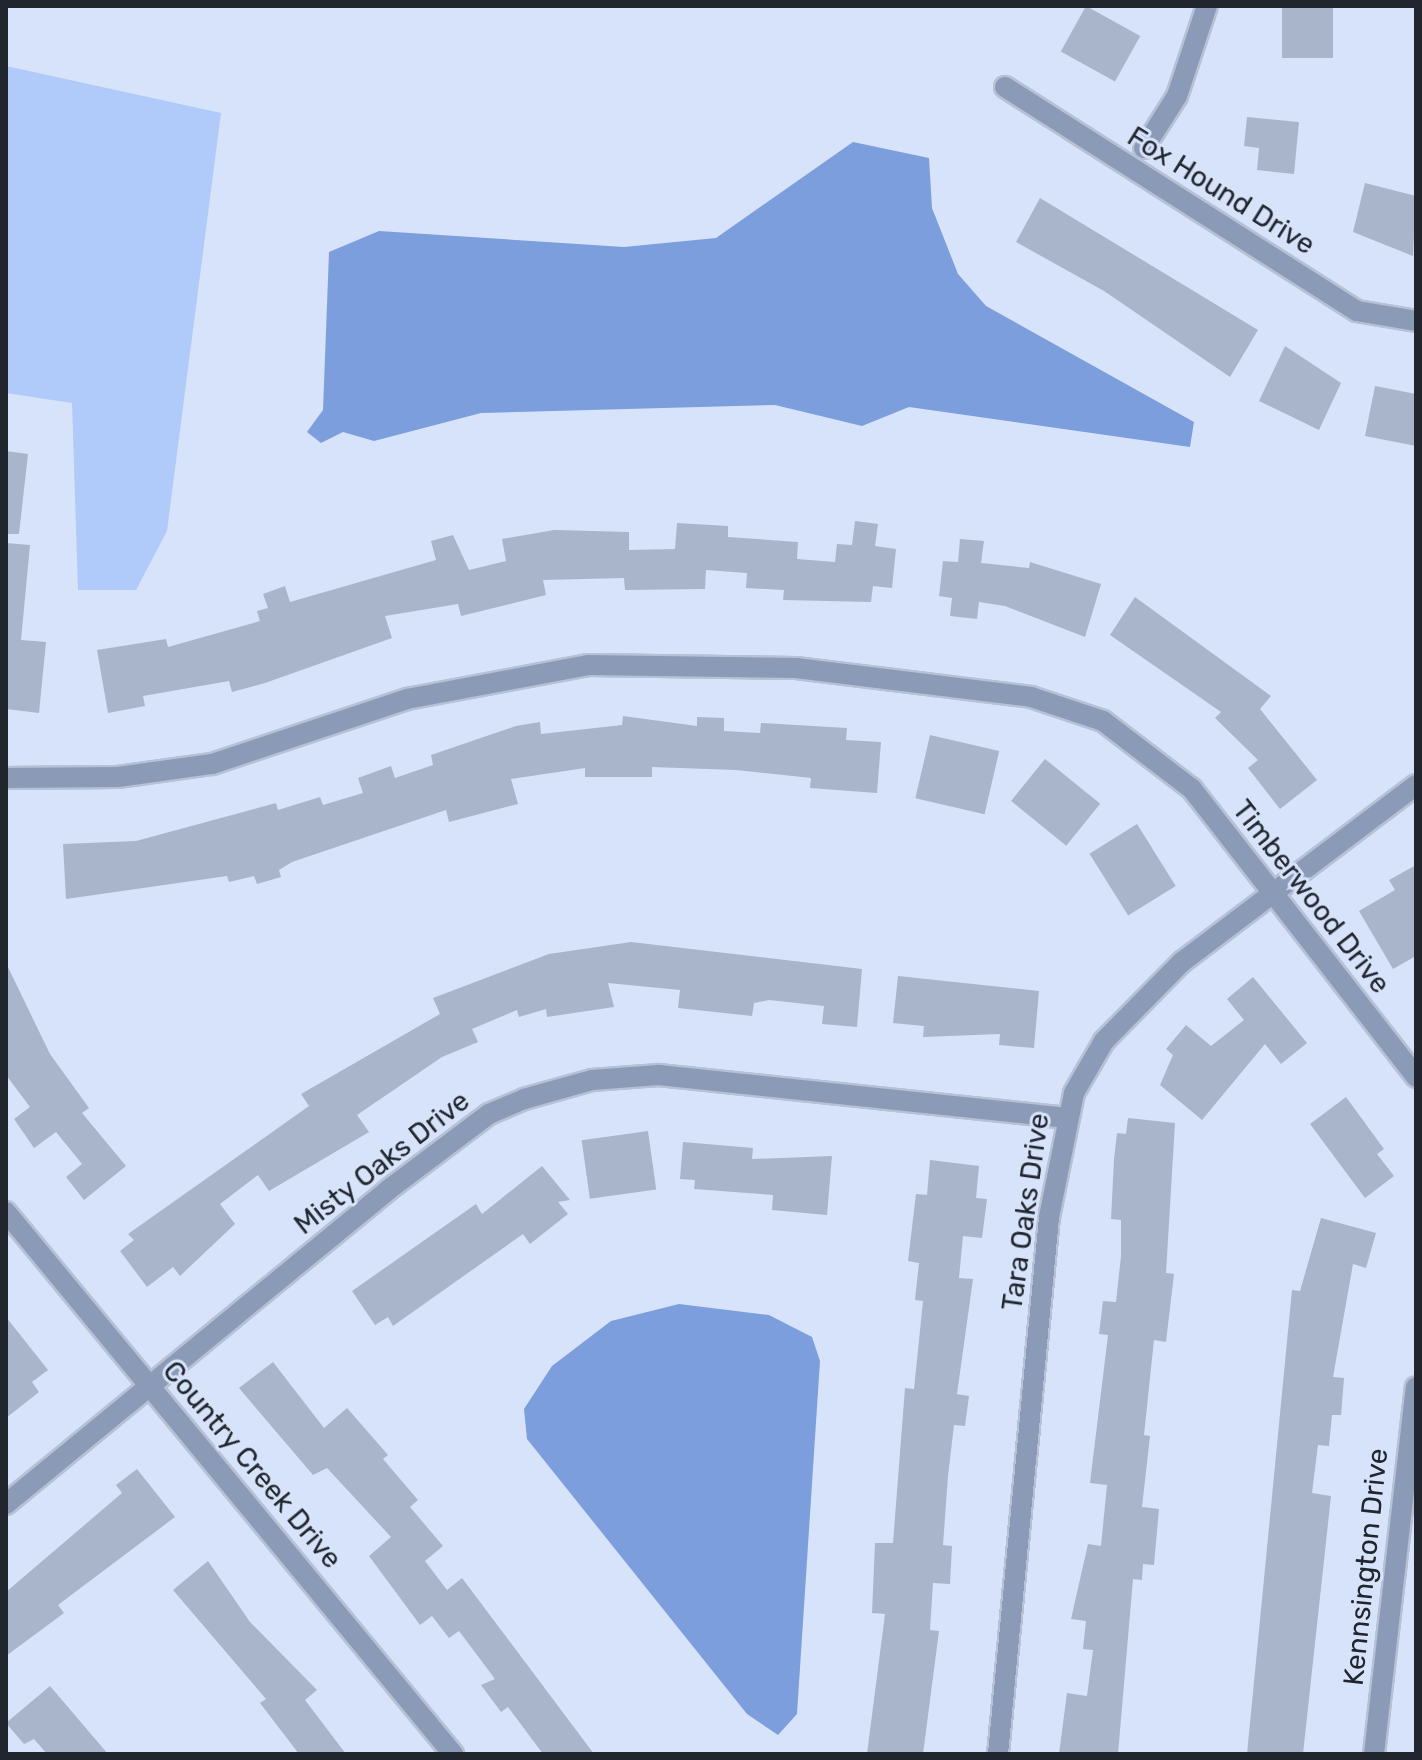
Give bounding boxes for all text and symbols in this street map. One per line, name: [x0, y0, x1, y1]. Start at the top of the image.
street label: Fox Hound Drive: [1121, 120, 1321, 262]
street label: Timberwood Drive: [1225, 794, 1397, 1000]
street label: Misty Oaks Drive: [287, 1084, 477, 1242]
street label: Tara Oaks Drive: [996, 1111, 1056, 1313]
street label: Country Creek Drive: [155, 1354, 349, 1576]
street label: Kennsington Drive: [1337, 1447, 1395, 1687]

